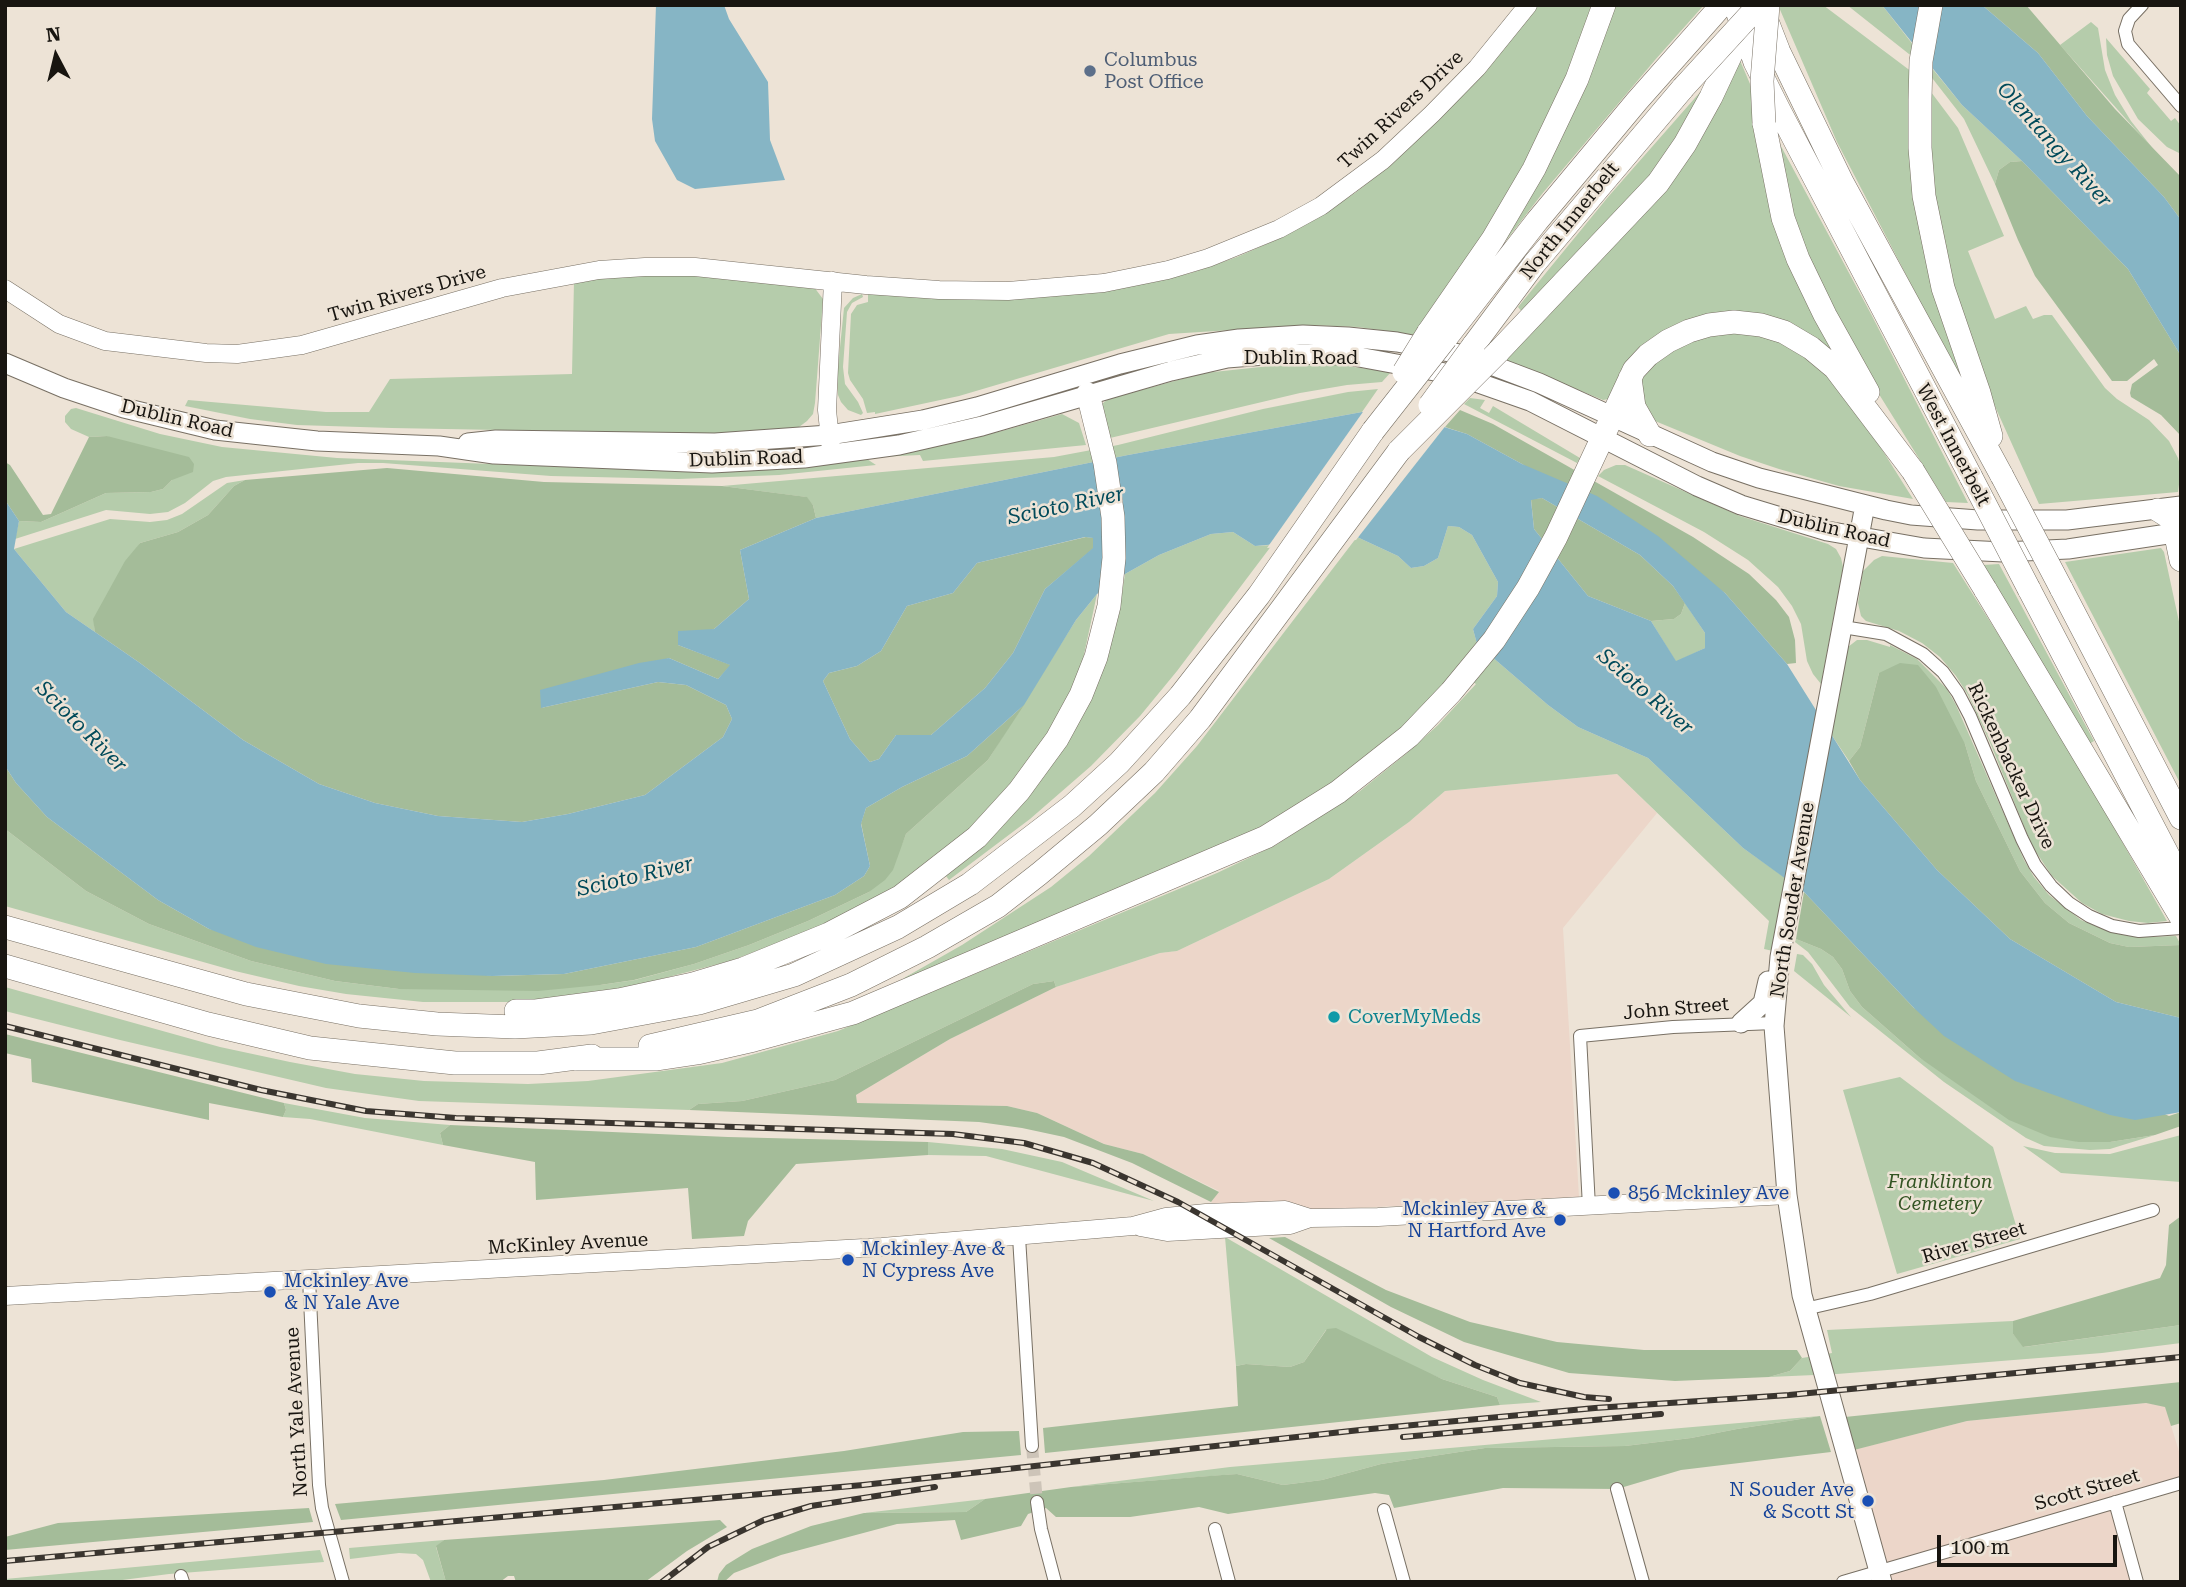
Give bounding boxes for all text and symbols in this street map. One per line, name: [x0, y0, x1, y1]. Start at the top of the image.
north arrow: [21, 21, 91, 91]
text: N: [45, 22, 62, 47]
street label: Twin Rivers Drive: [1334, 46, 1468, 174]
place label: Columbus Post Office: [1104, 49, 1204, 93]
marker: Columbus Post Office: [1082, 63, 1098, 79]
water label: Olentangy River: [1991, 77, 2117, 213]
street label: North Innerbelt: [1516, 158, 1624, 284]
street label: Twin Rivers Drive: [325, 261, 489, 327]
street label: Dublin Road: [1244, 347, 1358, 369]
street label: West Innerbelt: [1911, 380, 1995, 510]
street label: Dublin Road: [119, 395, 235, 443]
street label: Dublin Road: [688, 446, 804, 472]
water label: Scioto River: [1005, 481, 1127, 531]
street label: Dublin Road: [1776, 505, 1892, 553]
water label: Scioto River: [1592, 644, 1698, 740]
water label: Scioto River: [30, 676, 132, 778]
street label: Rickenbacker Drive: [1962, 679, 2060, 853]
street label: North Souder Avenue: [1766, 800, 1820, 1000]
water label: Scioto River: [574, 851, 696, 903]
street label: John Street: [1622, 993, 1730, 1025]
place label: CoverMyMeds: [1348, 1006, 1481, 1028]
marker: CoverMyMeds: [1326, 1009, 1342, 1025]
park label: Franklinton Cemetery: [1887, 1171, 1993, 1215]
place label: 856 Mckinley Ave: [1628, 1182, 1789, 1204]
marker: 856 Mckinley Ave: [1606, 1185, 1622, 1201]
place label: Mckinley Ave & N Hartford Ave: [1403, 1198, 1546, 1242]
marker: Mckinley Ave & N Hartford Ave: [1552, 1212, 1568, 1228]
street label: River Street: [1919, 1217, 2029, 1269]
street label: McKinley Avenue: [487, 1228, 649, 1260]
place label: Mckinley Ave & N Cypress Ave: [862, 1238, 1005, 1282]
marker: Mckinley Ave & N Cypress Ave: [840, 1252, 856, 1268]
place label: Mckinley Ave & N Yale Ave: [284, 1270, 409, 1314]
marker: Mckinley Ave & N Yale Ave: [262, 1284, 278, 1300]
street label: North Yale Avenue: [281, 1327, 313, 1497]
street label: Scott Street: [2032, 1464, 2142, 1516]
place label: N Souder Ave & Scott St: [1729, 1479, 1854, 1523]
marker: N Souder Ave & Scott St: [1860, 1493, 1876, 1509]
scale bar: [1941, 1520, 2121, 1564]
text: 100 m: [1950, 1535, 2010, 1559]

